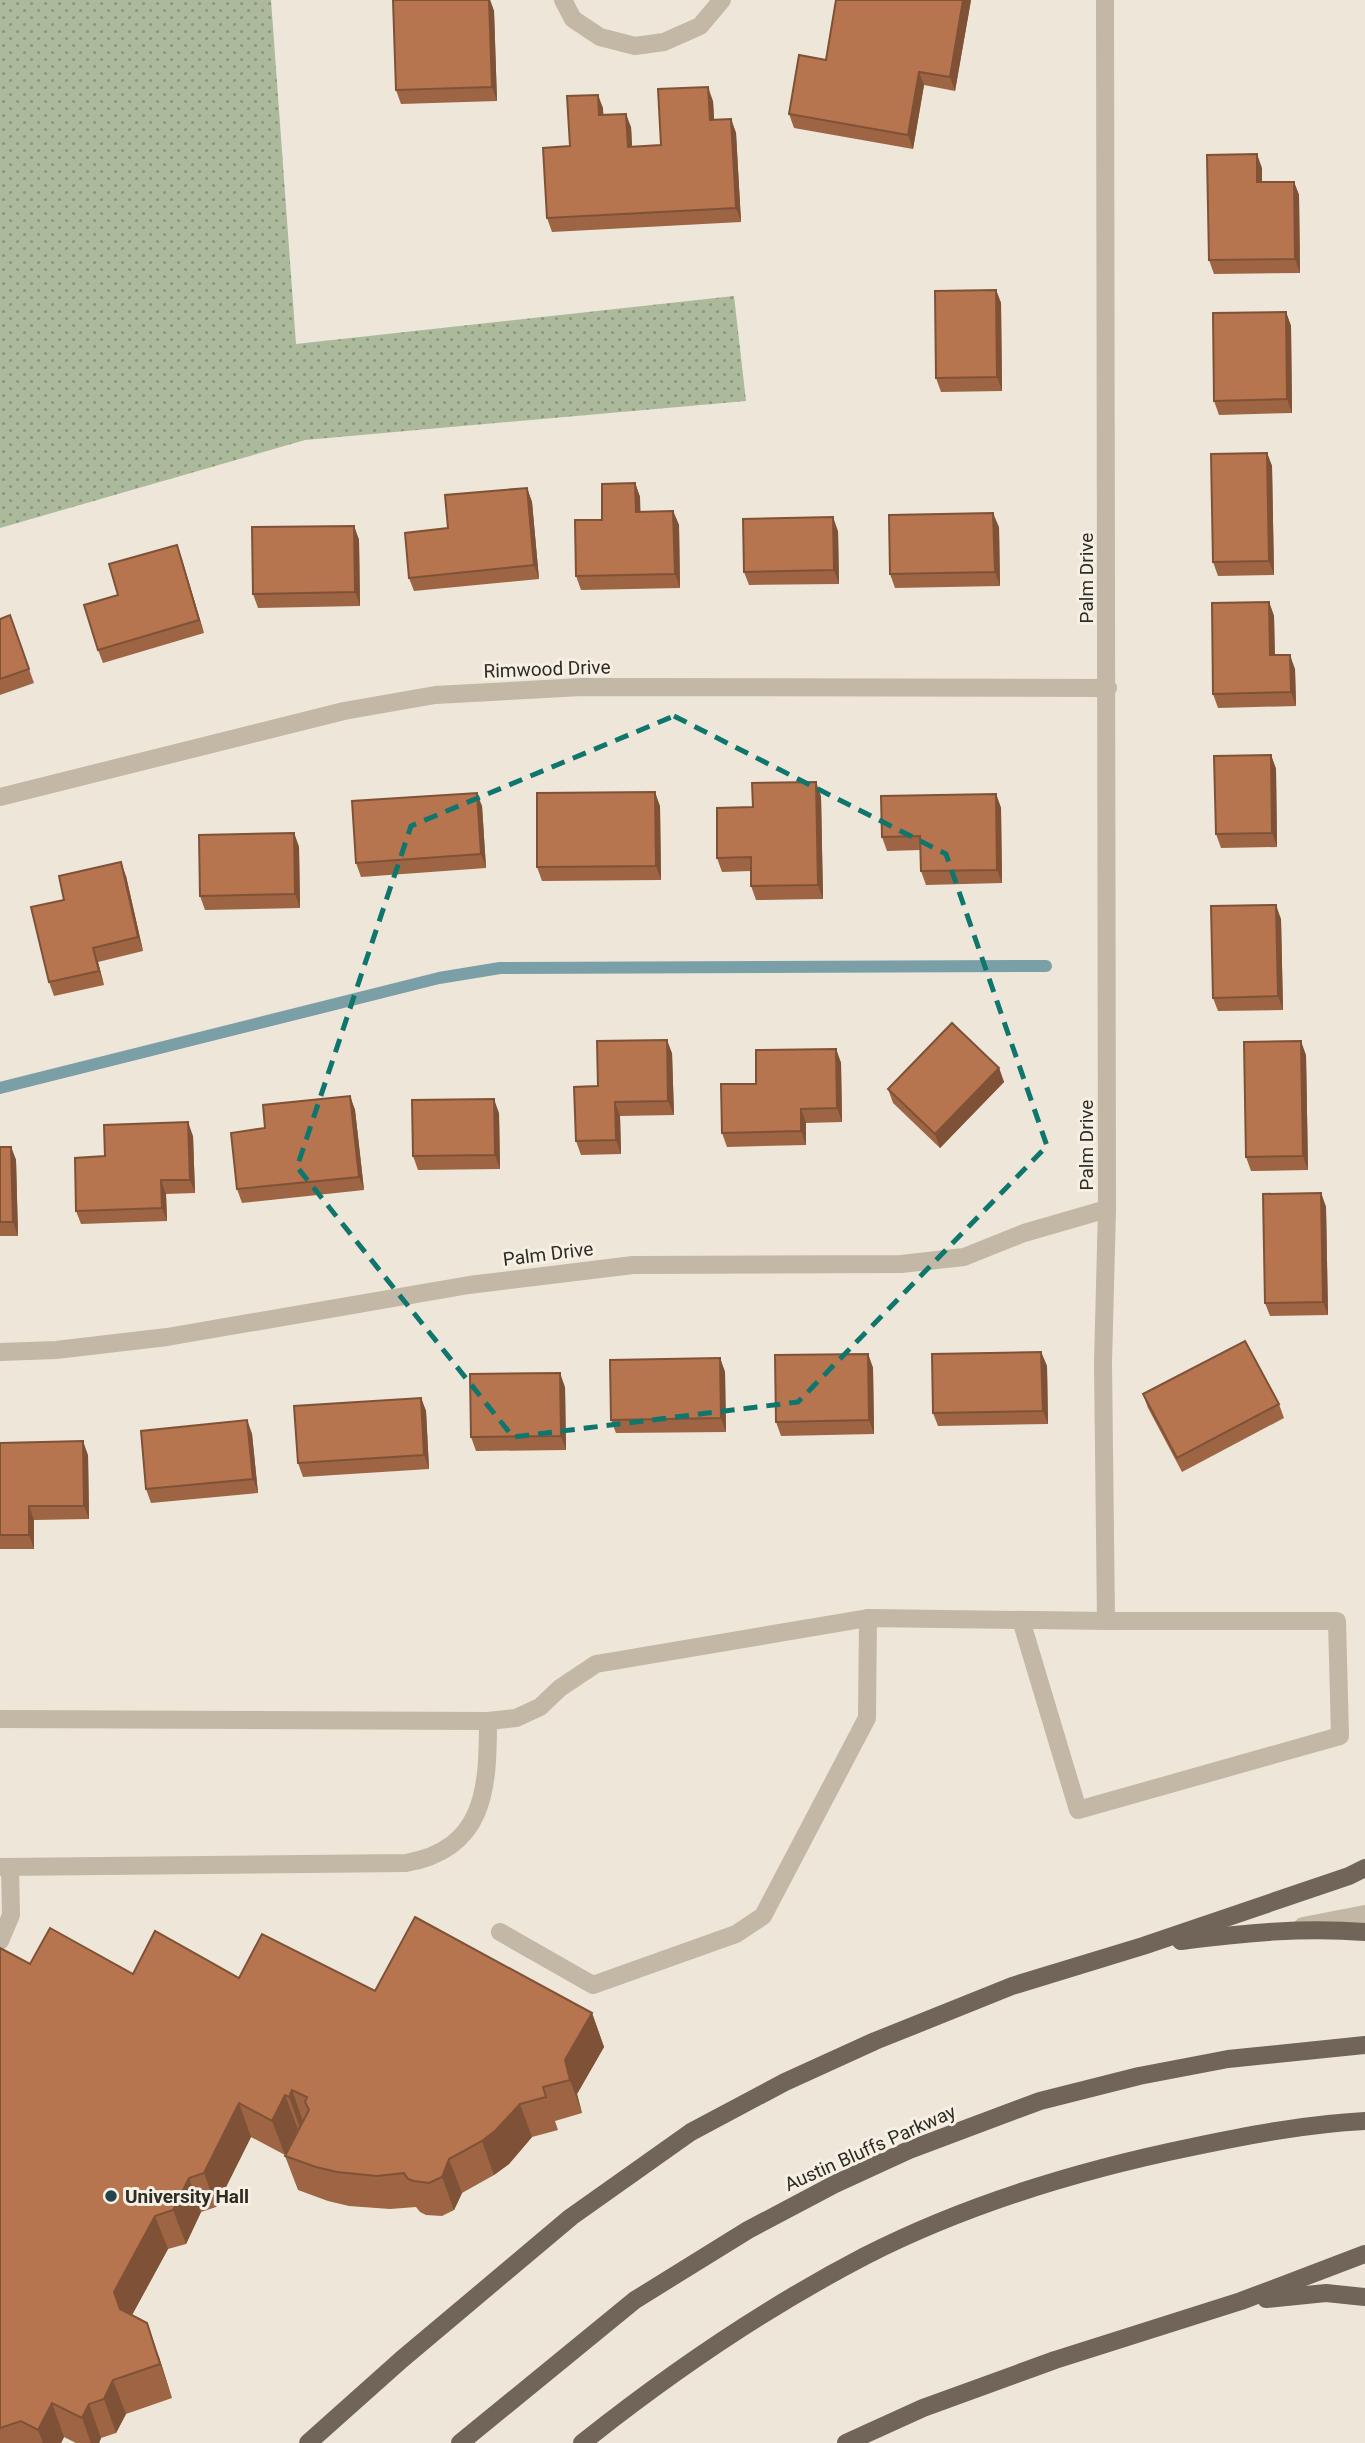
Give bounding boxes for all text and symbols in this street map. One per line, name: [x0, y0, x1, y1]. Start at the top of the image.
street label: Palm Drive: [1075, 533, 1098, 623]
street label: Rimwood Drive: [483, 655, 611, 683]
street label: Palm Drive: [1075, 1100, 1098, 1190]
street label: Palm Drive: [501, 1237, 595, 1271]
street label: Austin Bluffs Parkway: [781, 2100, 959, 2196]
place label: University Hall: [125, 2185, 249, 2208]
marker: University Hall: [103, 2188, 119, 2204]

